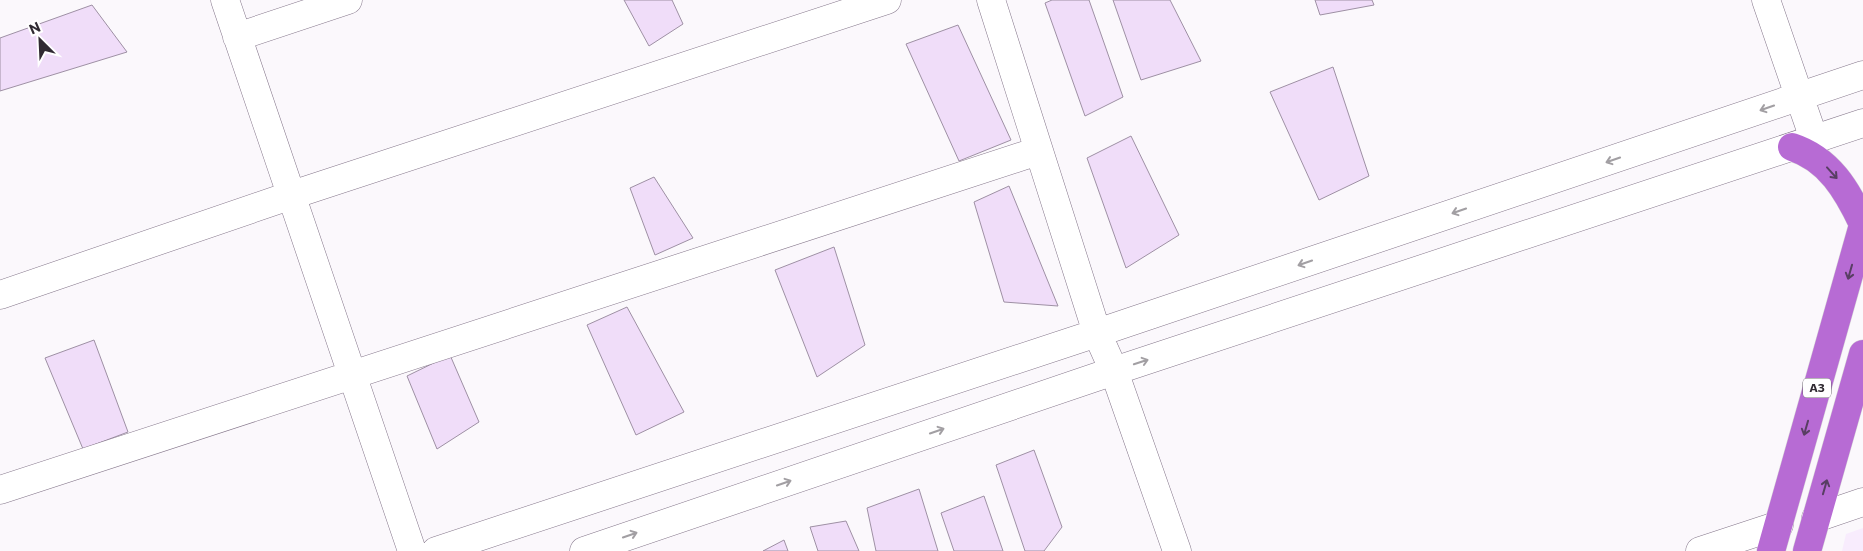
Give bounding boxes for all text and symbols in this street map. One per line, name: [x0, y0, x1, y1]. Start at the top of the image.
north arrow: [15, 15, 65, 65]
text: N: [26, 18, 43, 38]
one-way arrow: [1760, 104, 1775, 113]
one-way arrow: [1605, 155, 1621, 165]
one-way arrow: [1826, 166, 1837, 179]
one-way arrow: [1451, 207, 1467, 217]
one-way arrow: [1298, 259, 1313, 268]
one-way arrow: [1844, 263, 1854, 279]
one-way arrow: [1133, 356, 1149, 366]
road number: A3: [1803, 378, 1831, 398]
one-way arrow: [1801, 420, 1810, 436]
one-way arrow: [929, 426, 945, 435]
one-way arrow: [775, 478, 791, 487]
one-way arrow: [1821, 480, 1830, 496]
one-way arrow: [622, 530, 637, 539]

